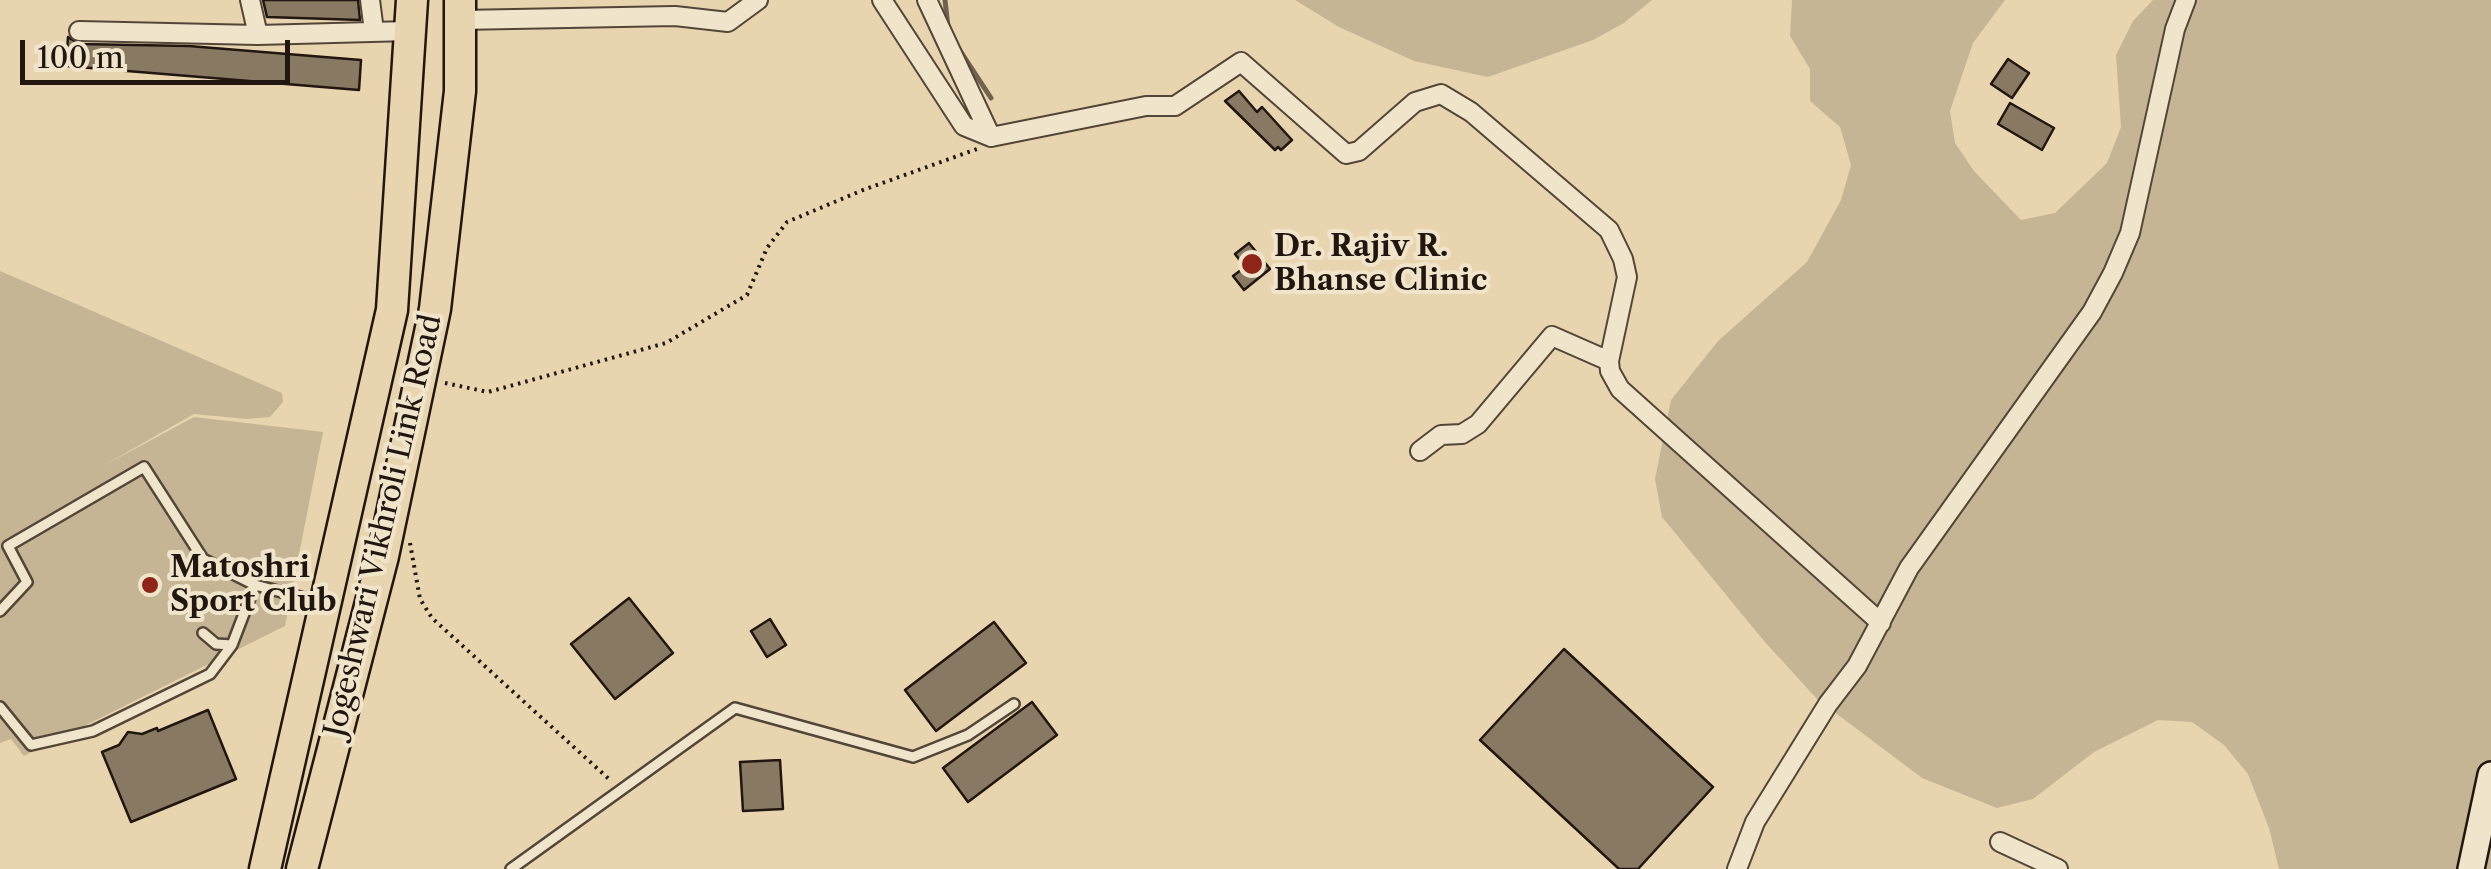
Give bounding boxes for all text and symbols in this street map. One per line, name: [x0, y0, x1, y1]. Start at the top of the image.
scale bar: [25, 20, 295, 82]
text: 100 m: [37, 39, 124, 76]
place label: Dr. Rajiv R. Bhanse Clinic: [1274, 229, 1487, 300]
marker: Dr. Rajiv R. Bhanse Clinic: [1239, 251, 1265, 277]
street label: Jogeshwari Vikhroli Link Road: [318, 311, 450, 741]
place label: Matoshri Sport Club: [170, 550, 337, 620]
marker: Matoshri Sport Club: [139, 574, 161, 596]

